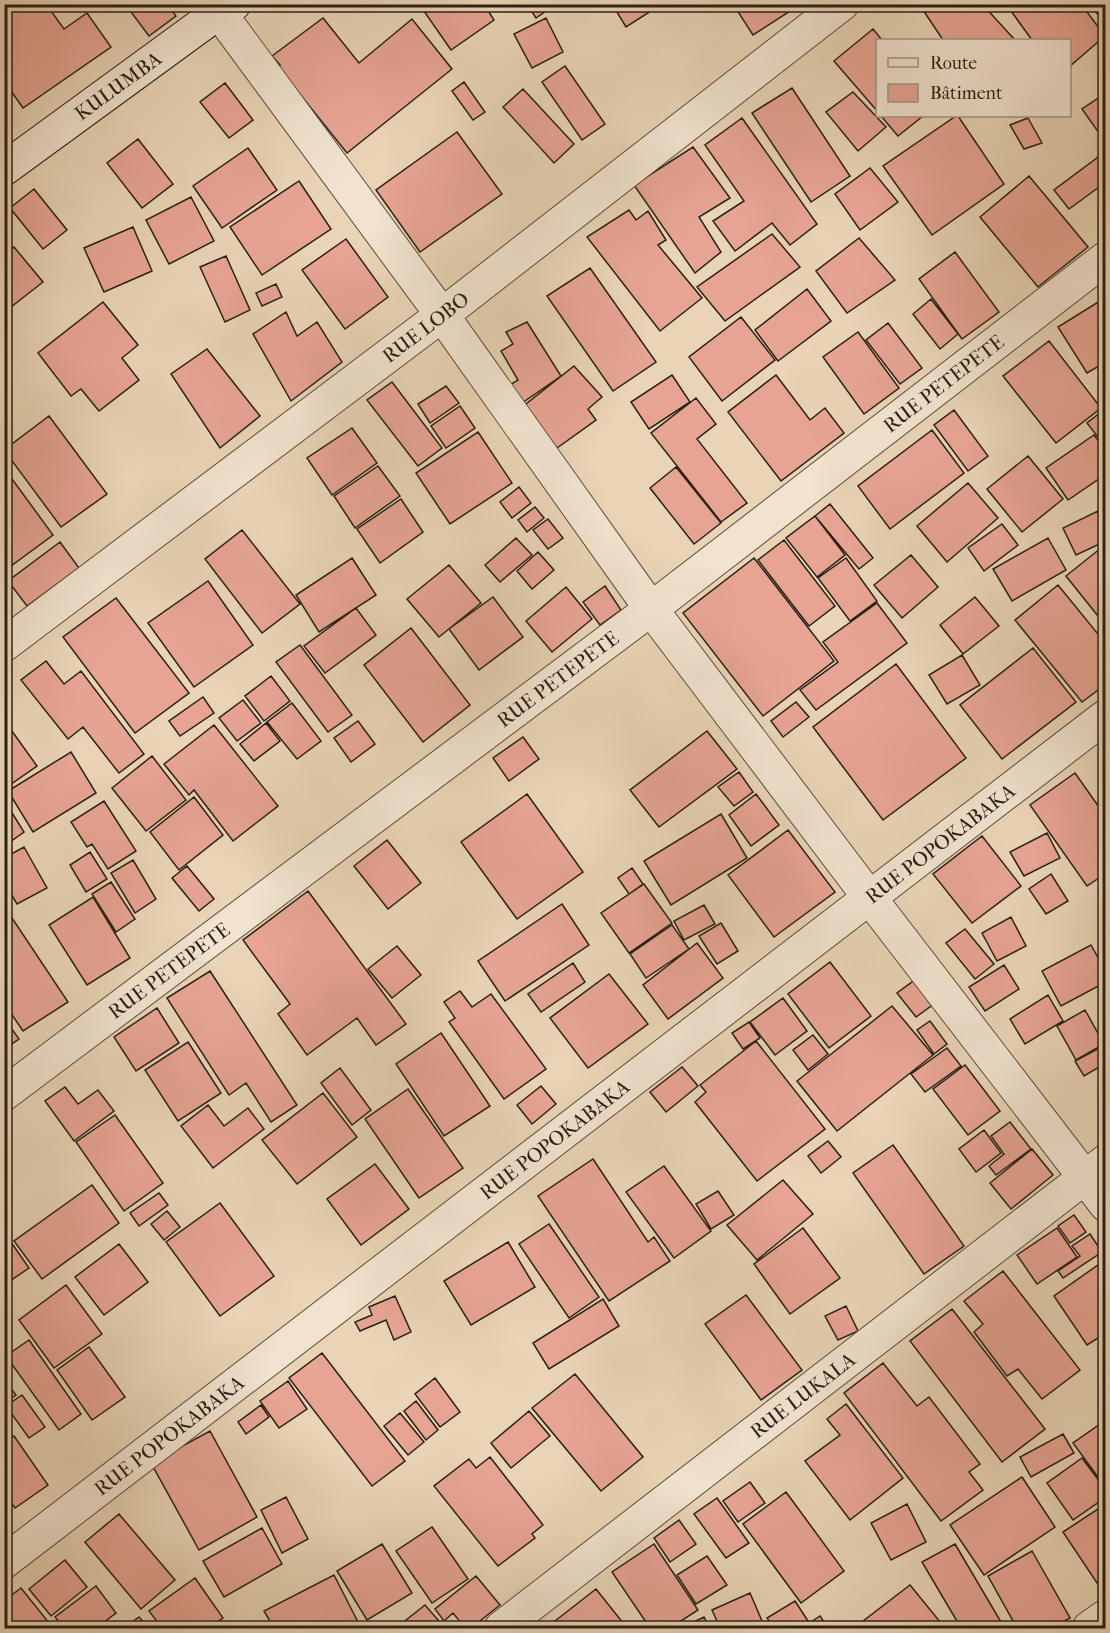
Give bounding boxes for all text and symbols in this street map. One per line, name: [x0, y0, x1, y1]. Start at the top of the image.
legend: [876, 39, 1071, 117]
street label: KULUMBA: [70, 47, 167, 125]
text: Route: [930, 53, 977, 74]
text: Bâtiment: [930, 83, 1003, 104]
street label: RUE LOBO: [378, 287, 474, 368]
street label: RUE PETEPETE: [879, 330, 1008, 437]
street label: RUE PETEPETE: [493, 626, 623, 732]
street label: RUE POPOKABAKA: [861, 779, 1020, 908]
street label: RUE PETEPETE: [104, 918, 234, 1024]
street label: RUE POPOKABAKA: [476, 1075, 635, 1204]
street label: RUE LUKALA: [746, 1347, 861, 1443]
street label: RUE POPOKABAKA: [90, 1370, 249, 1500]

